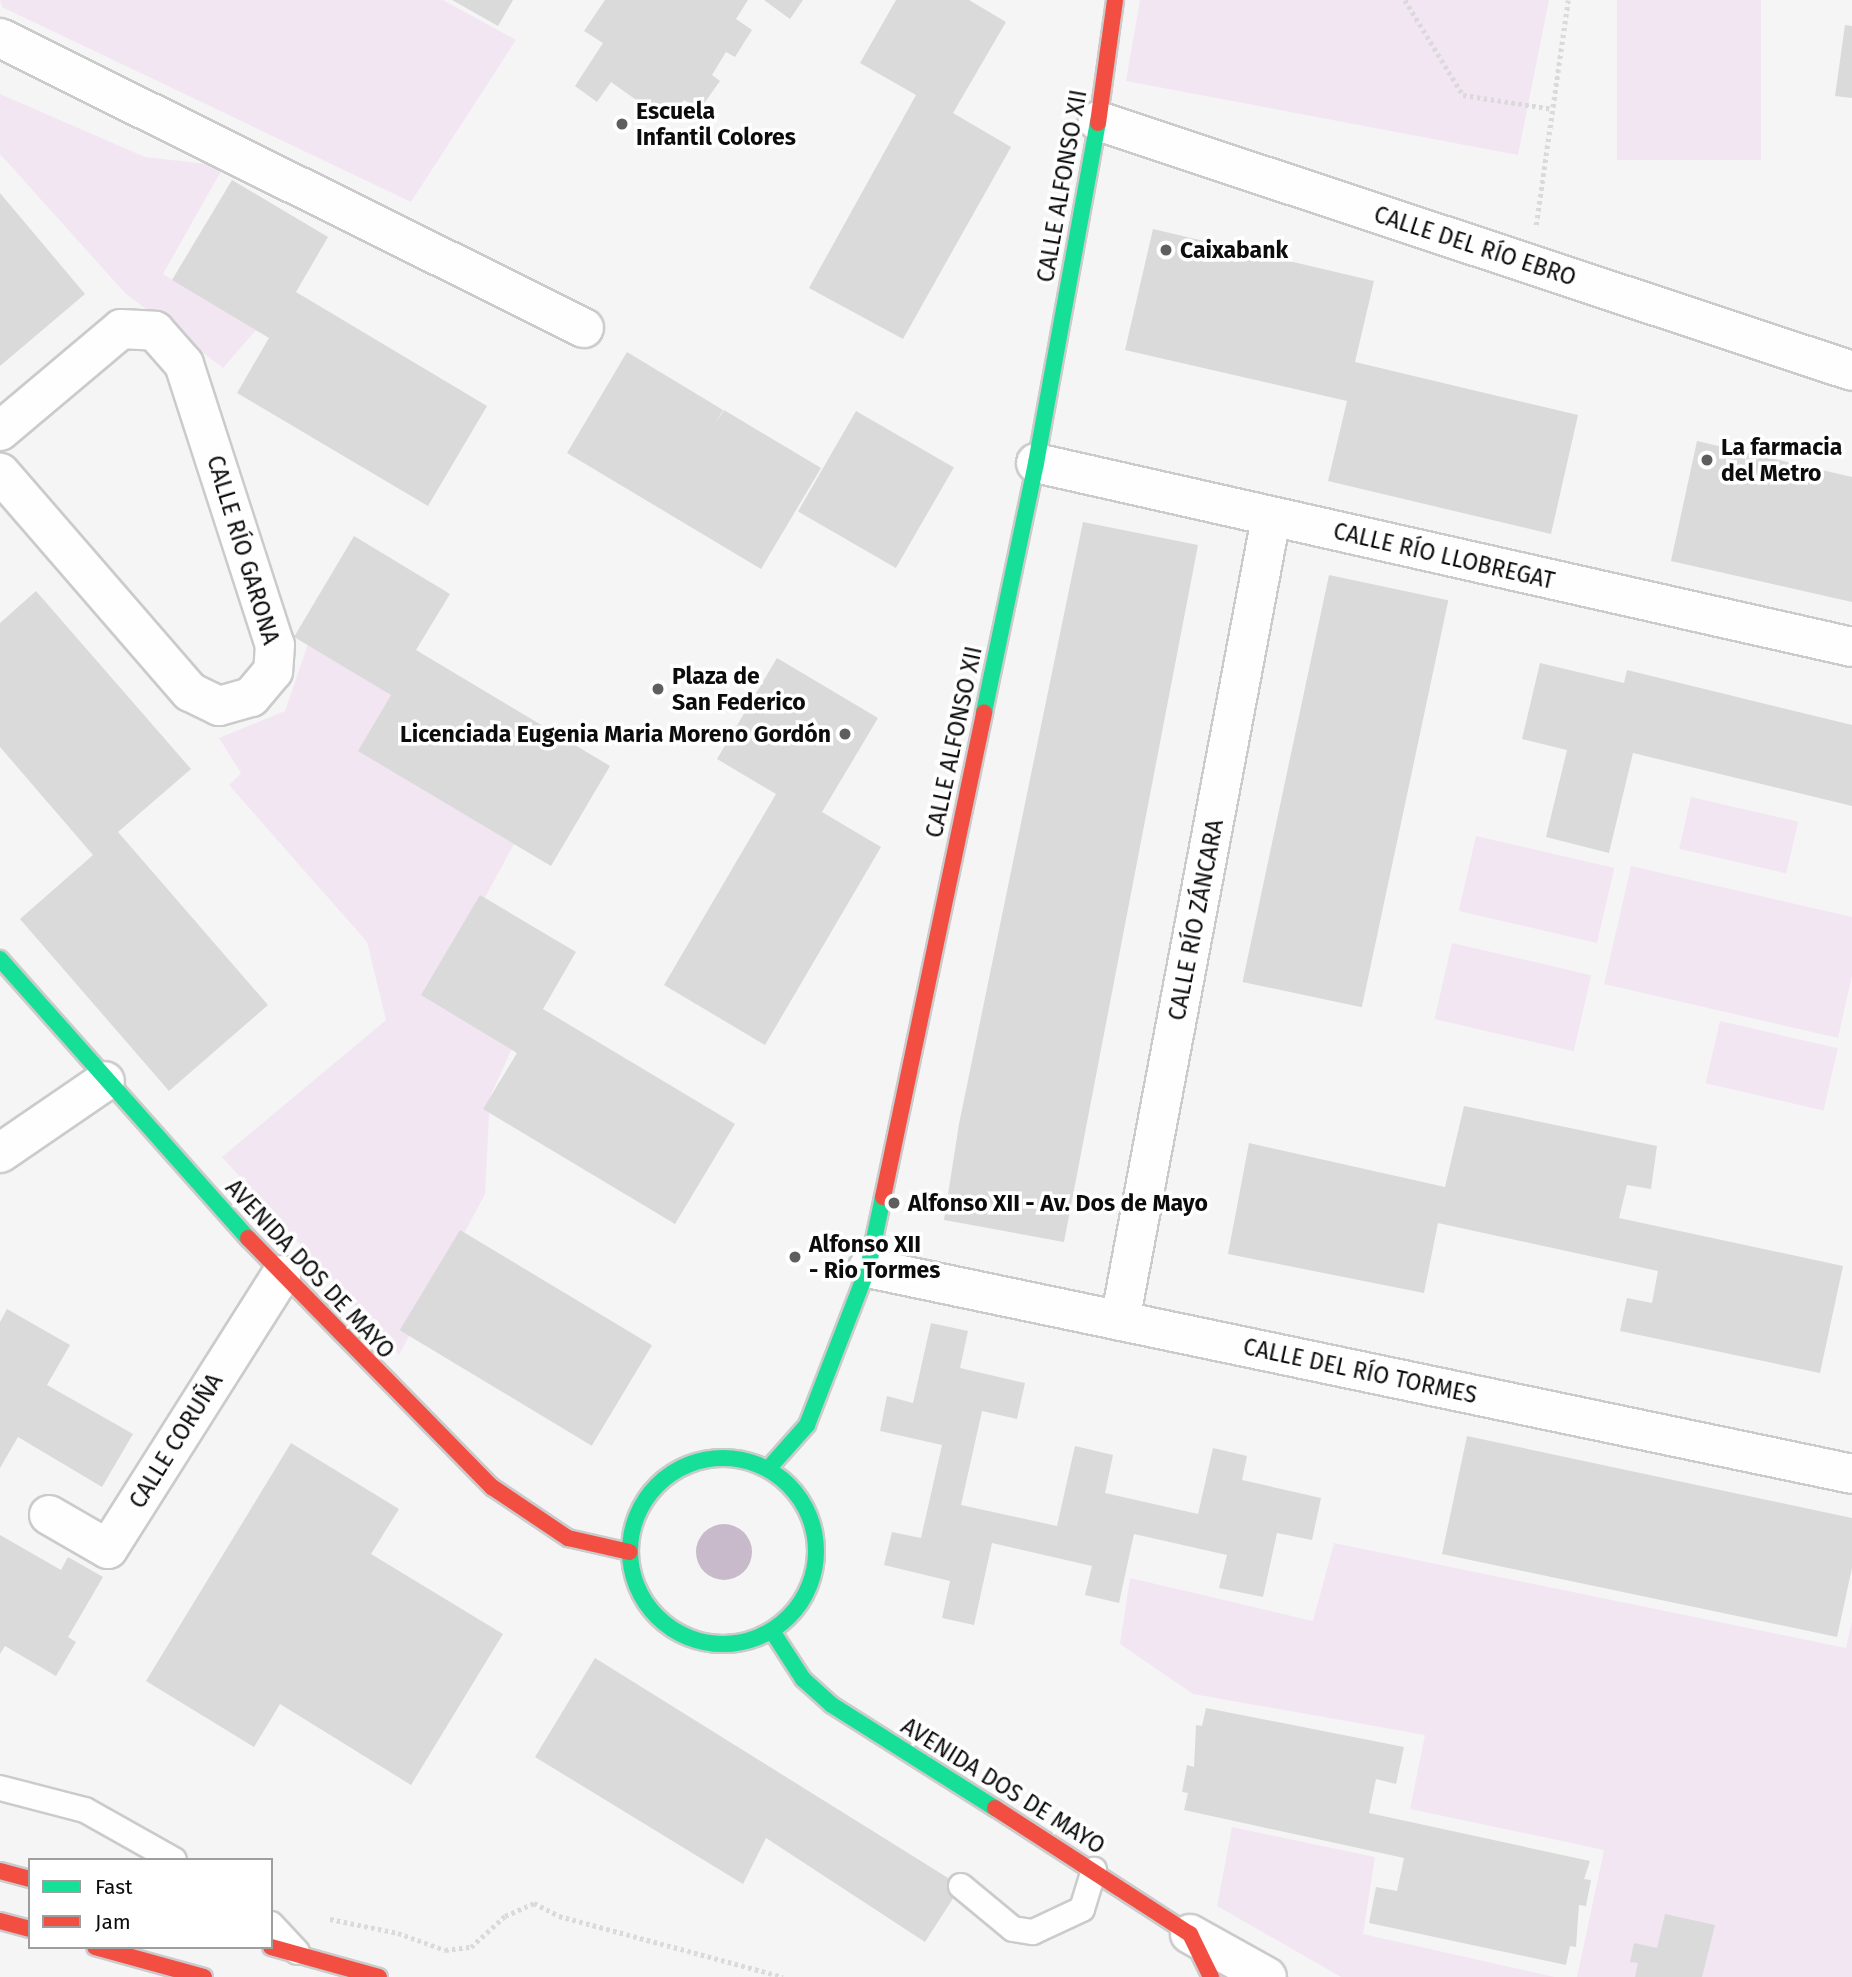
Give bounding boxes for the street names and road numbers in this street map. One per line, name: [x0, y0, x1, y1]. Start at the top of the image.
street label: CALLE ALFONSO XII: [1031, 88, 1093, 284]
street label: CALLE DEL RÍO EBRO: [1371, 200, 1579, 292]
street label: CALLE RÍO GARONA: [201, 452, 285, 648]
street label: CALLE RÍO LLOBREGAT: [1331, 517, 1557, 595]
street label: CALLE ALFONSO XII: [920, 644, 988, 840]
street label: CALLE RÍO ZÁNCARA: [1163, 817, 1229, 1023]
street label: AVENIDA DOS DE MAYO: [220, 1174, 400, 1364]
street label: CALLE DEL RÍO TORMES: [1241, 1333, 1479, 1409]
street label: CALLE CORUÑA: [124, 1369, 228, 1513]
street label: AVENIDA DOS DE MAYO: [896, 1712, 1110, 1860]

